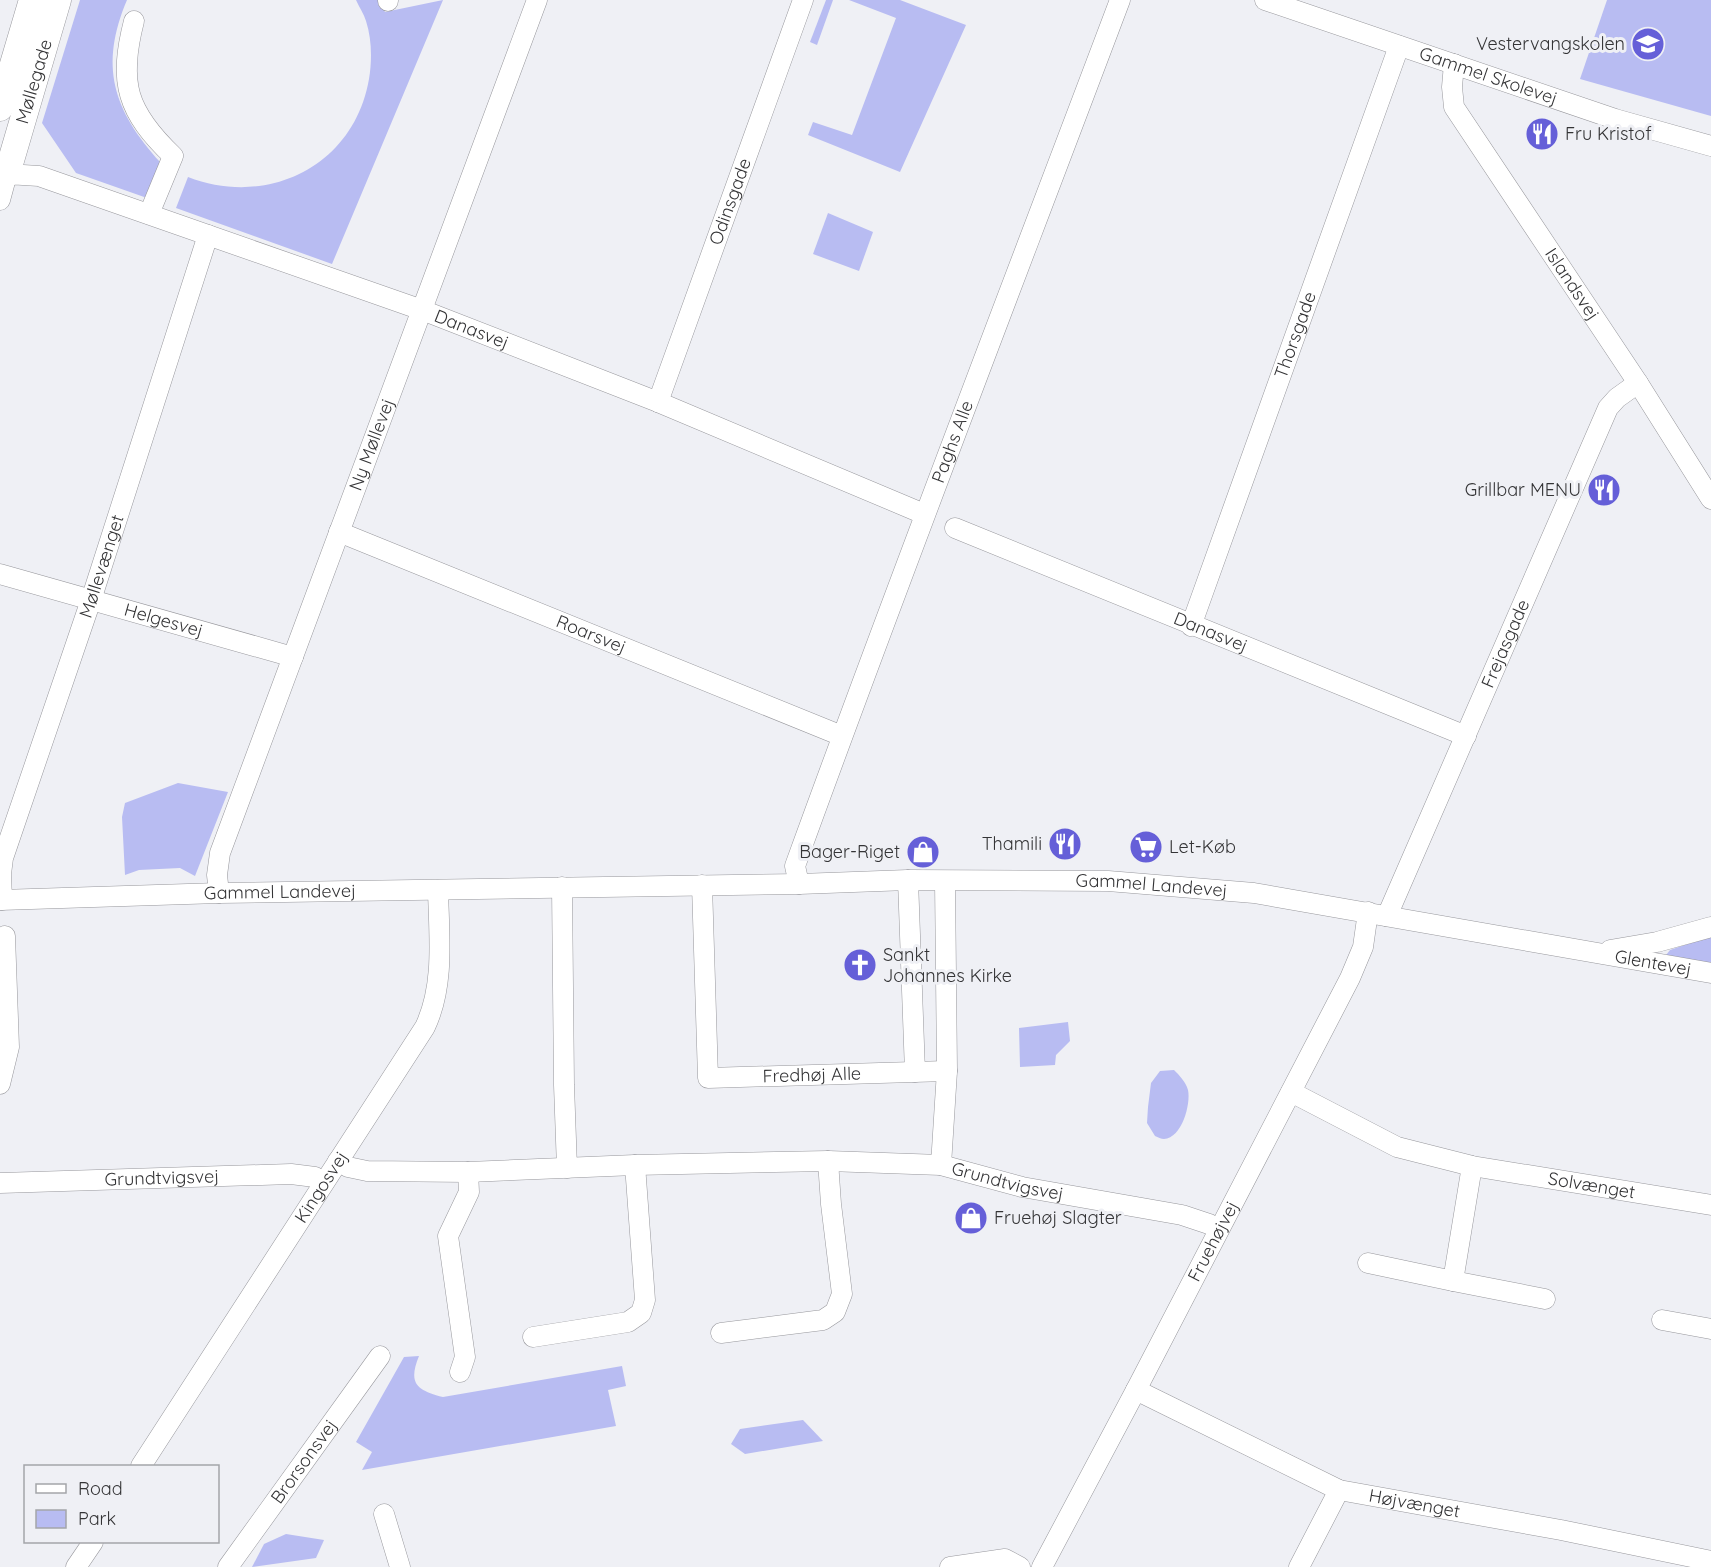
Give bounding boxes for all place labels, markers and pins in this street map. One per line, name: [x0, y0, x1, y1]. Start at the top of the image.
school or university icon: Vestervangskolen: [1630, 26, 1666, 62]
place label: Vestervangskolen: [1476, 32, 1625, 55]
restaurant icon: Fru Kristof: [1524, 116, 1560, 152]
place label: Fru Kristof: [1565, 122, 1652, 145]
restaurant icon: Grillbar MENU: [1586, 472, 1622, 508]
place label: Grillbar MENU: [1465, 478, 1581, 501]
restaurant icon: Thamili: [1047, 826, 1083, 862]
supermarket icon: Let-Køb: [1128, 829, 1164, 865]
place label: Thamili: [982, 832, 1042, 855]
shop icon: Bager-Riget: [905, 834, 941, 870]
place label: Let-Køb: [1169, 835, 1236, 858]
place label: Bager-Riget: [799, 840, 900, 863]
place label: Sankt Johannes Kirke: [883, 943, 1012, 987]
church icon: Sankt Johannes Kirke: [842, 947, 878, 983]
shop icon: Fruehøj Slagter: [953, 1200, 989, 1236]
place label: Fruehøj Slagter: [994, 1206, 1122, 1229]

